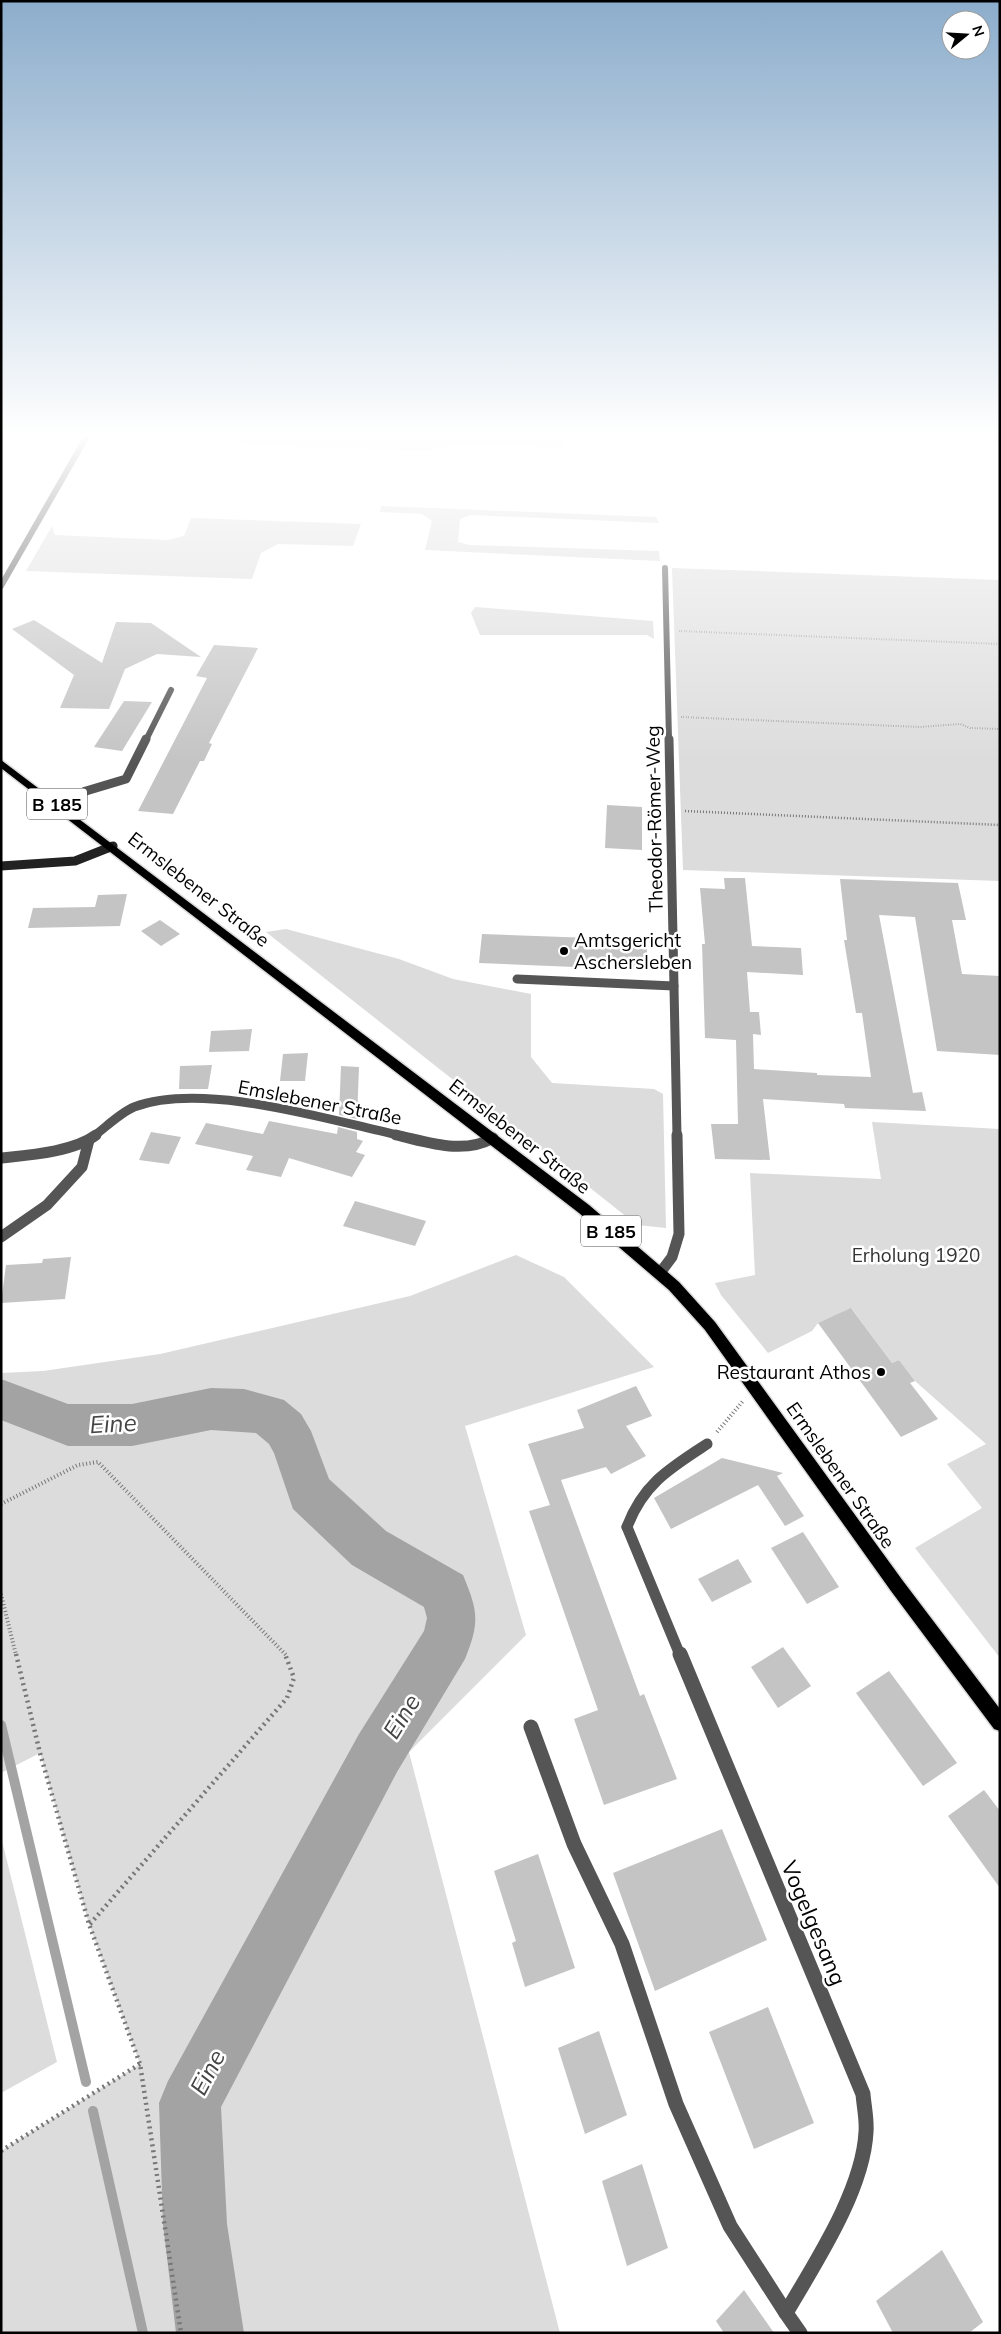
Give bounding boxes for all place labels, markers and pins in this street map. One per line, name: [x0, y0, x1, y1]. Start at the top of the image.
place label: Amtsgericht Aschersleben: [574, 928, 692, 974]
marker: Amtsgericht Aschersleben: [558, 945, 570, 957]
place label: Restaurant Athos: [717, 1360, 871, 1384]
marker: Restaurant Athos: [875, 1366, 887, 1378]

